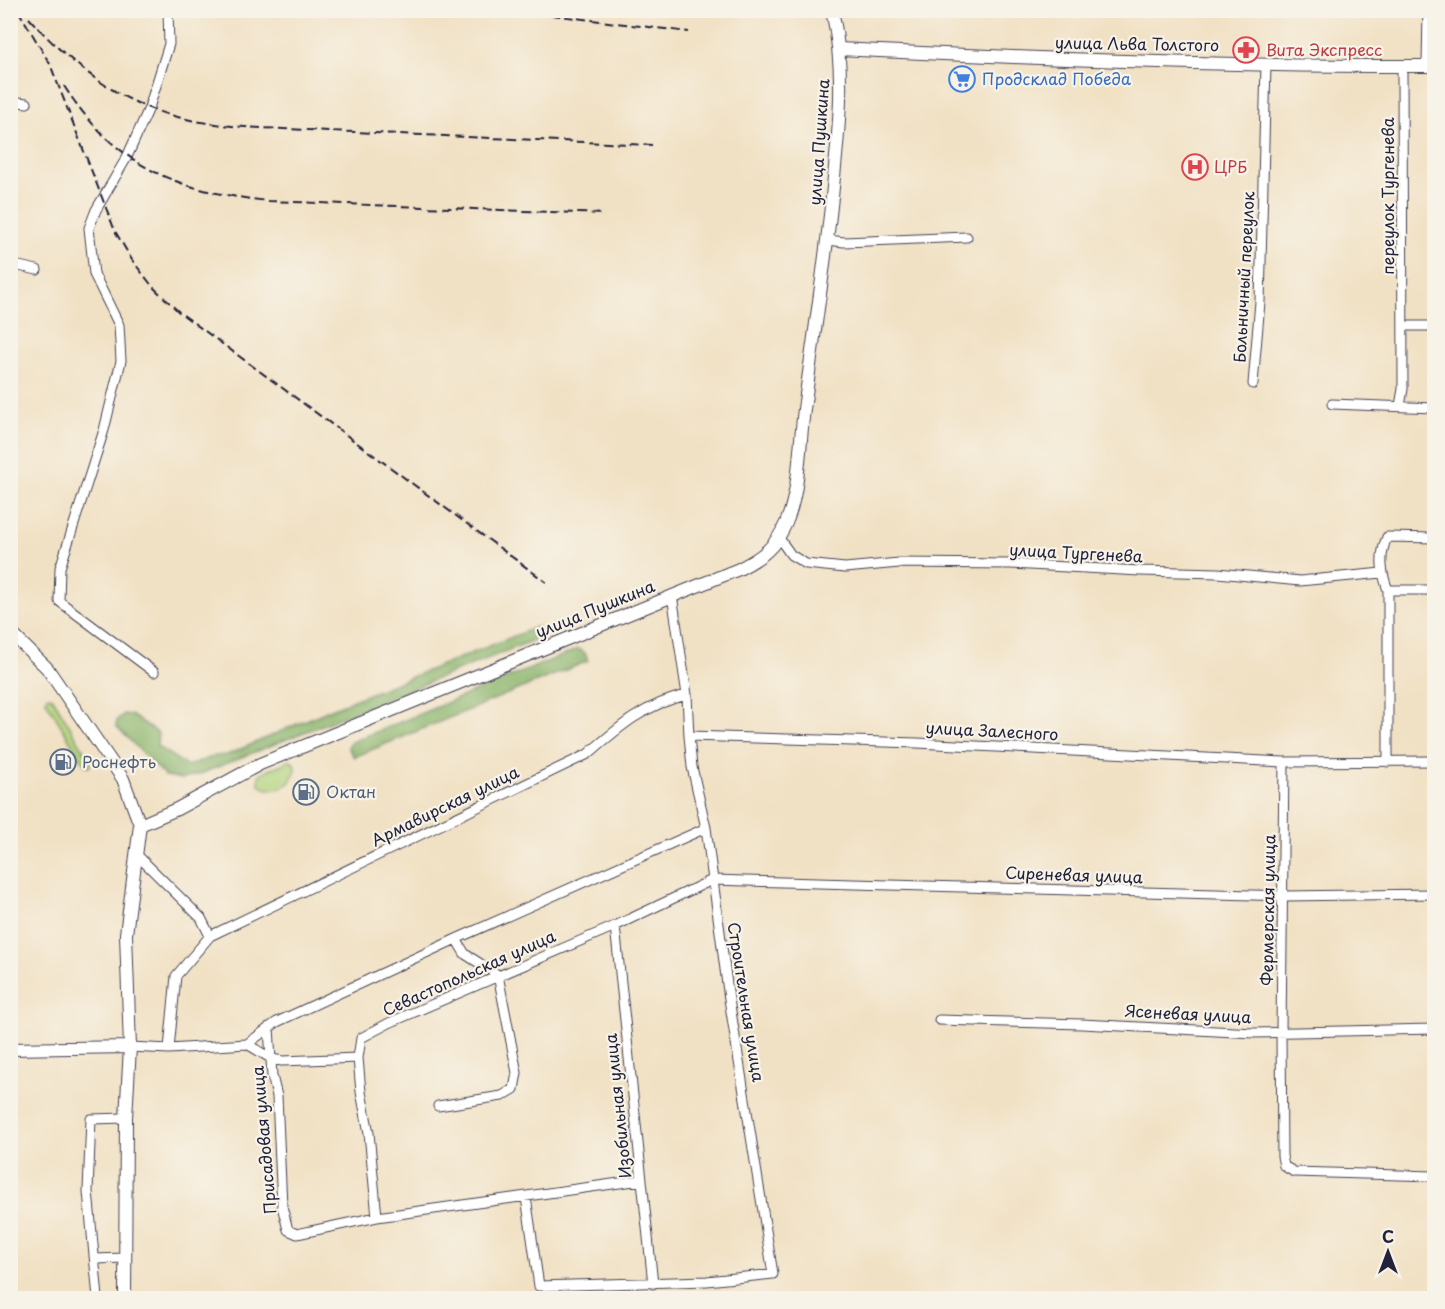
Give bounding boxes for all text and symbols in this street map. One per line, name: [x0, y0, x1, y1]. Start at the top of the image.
street label: улица Льва Толстого: [1055, 30, 1219, 56]
pharmacy icon: Вита Экспресс: [1231, 35, 1261, 65]
place label: Вита Экспресс: [1266, 37, 1382, 61]
supermarket icon: Продсклад Победа: [947, 64, 977, 94]
place label: Продсклад Победа: [982, 66, 1131, 90]
street label: улица Пушкина: [802, 78, 834, 206]
street label: переулок Тургенева: [1375, 117, 1399, 275]
hospital icon: ЦРБ: [1180, 152, 1210, 182]
place label: ЦРБ: [1214, 154, 1247, 178]
street label: Больничный переулок: [1227, 190, 1259, 363]
street label: улица Тургенева: [1009, 537, 1143, 567]
street label: улица Пушкина: [531, 573, 658, 643]
street label: улица Залесного: [925, 715, 1059, 745]
fuel station icon: Роснефть: [48, 747, 78, 777]
place label: Роснефть: [82, 749, 156, 773]
street label: Армавирская улица: [367, 759, 522, 851]
fuel station icon: Октан: [291, 777, 321, 807]
place label: Октан: [326, 779, 376, 803]
street label: Фермерская улица: [1254, 834, 1280, 986]
street label: Сиреневая улица: [1005, 860, 1143, 888]
street label: Строительная улица: [722, 920, 771, 1084]
street label: Севастопольская улица: [378, 923, 559, 1021]
street label: Ясеневая улица: [1124, 998, 1252, 1028]
street label: Изобильная улица: [597, 1033, 637, 1180]
street label: Присадовая улица: [245, 1065, 281, 1215]
north arrow: [1358, 1222, 1418, 1282]
text: С: [1382, 1224, 1394, 1248]

